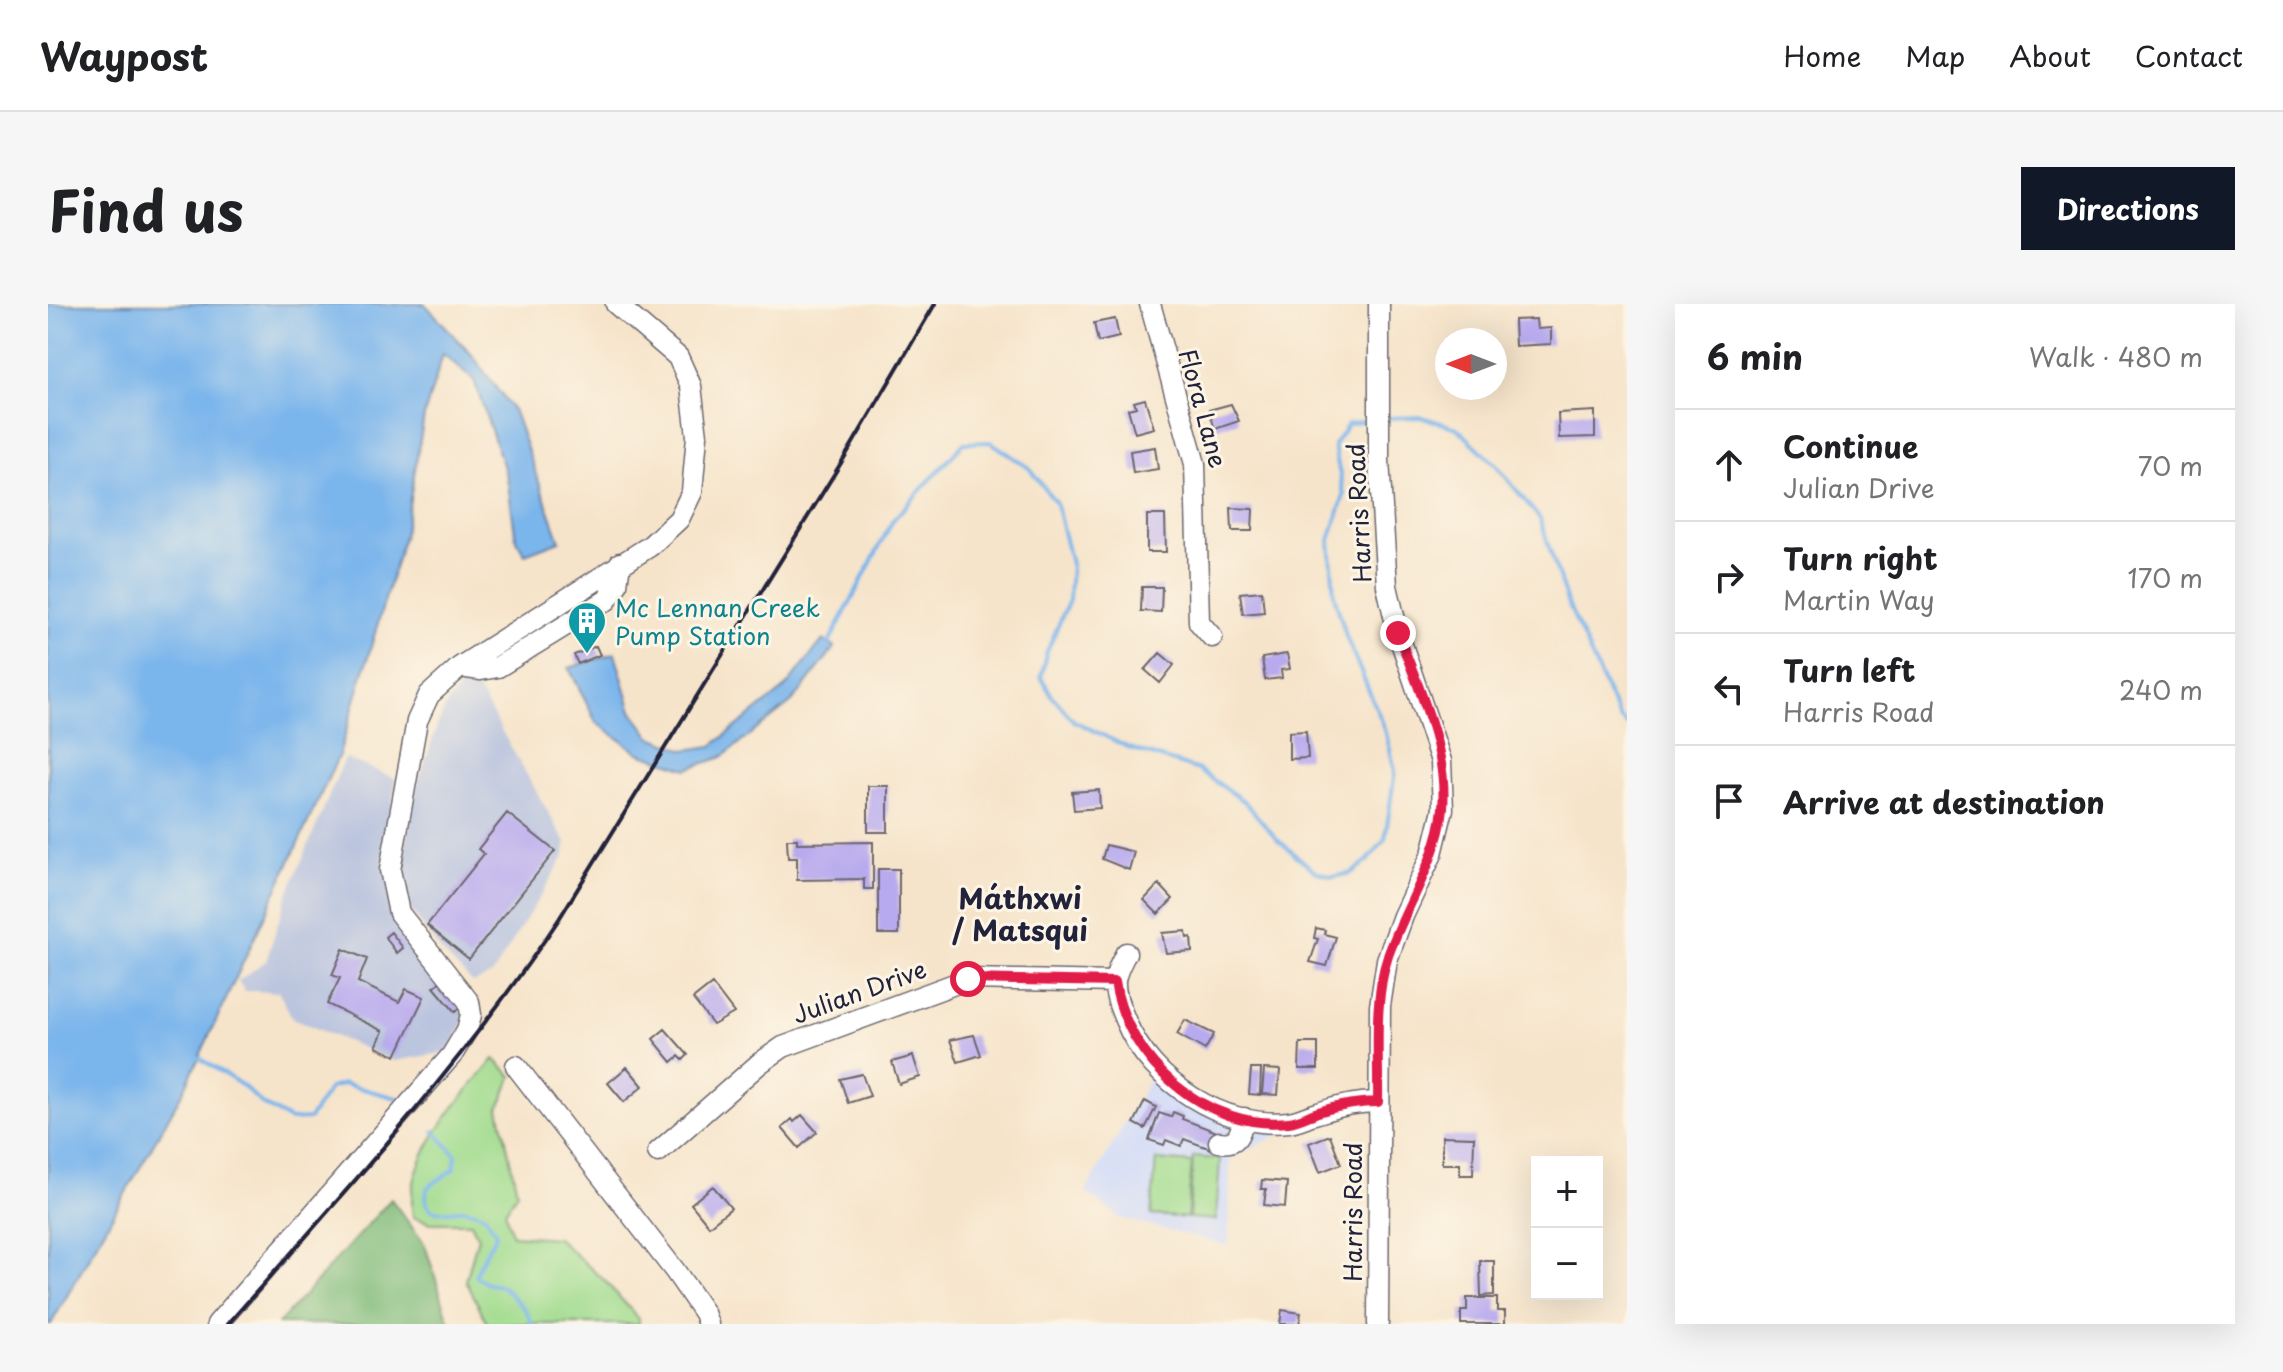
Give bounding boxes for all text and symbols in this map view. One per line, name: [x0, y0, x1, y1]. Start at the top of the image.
text: Waypost: [40, 27, 208, 84]
text: Home: [1783, 34, 1861, 77]
text: Map: [1905, 34, 1965, 77]
text: About: [2009, 34, 2091, 77]
text: Contact: [2135, 34, 2243, 77]
text: Find us: [48, 166, 244, 251]
button: Directions: [2021, 167, 2235, 250]
north arrow: [1435, 328, 1507, 400]
text: 6 min: [1707, 330, 1803, 382]
text: Walk · 480 m: [2029, 337, 2203, 376]
street label: Flora Lane: [1171, 344, 1237, 472]
text: Continue: [1783, 423, 1918, 468]
street label: Harris Road: [1336, 442, 1380, 584]
icon: ahead: [1707, 443, 1751, 487]
text: 70 m: [2138, 446, 2203, 485]
text: Julian Drive: [1783, 468, 1934, 507]
text: Turn right: [1783, 535, 1938, 580]
icon: right: [1707, 555, 1751, 599]
text: 170 m: [2128, 558, 2203, 597]
text: Martin Way: [1783, 580, 1935, 619]
place label: Mc Lennan Creek Pump Station: [615, 589, 820, 653]
building icon: Mc Lennan Creek Pump Station: [566, 600, 608, 655]
route end: [1380, 615, 1416, 651]
text: Turn left: [1783, 647, 1915, 692]
icon: left: [1707, 667, 1751, 711]
text: 240 m: [2119, 670, 2203, 709]
text: Harris Road: [1783, 692, 1934, 731]
icon: arrive: [1707, 779, 1751, 823]
text: Arrive at destination: [1783, 779, 2105, 824]
district label: Máthxwi / Matsqui: [951, 876, 1088, 951]
street label: Julian Drive: [787, 950, 931, 1032]
route start: [950, 961, 986, 997]
street label: Harris Road: [1334, 1142, 1370, 1282]
map controls: [1531, 1156, 1603, 1300]
button: +: [1531, 1156, 1603, 1228]
button: −: [1531, 1228, 1603, 1300]

